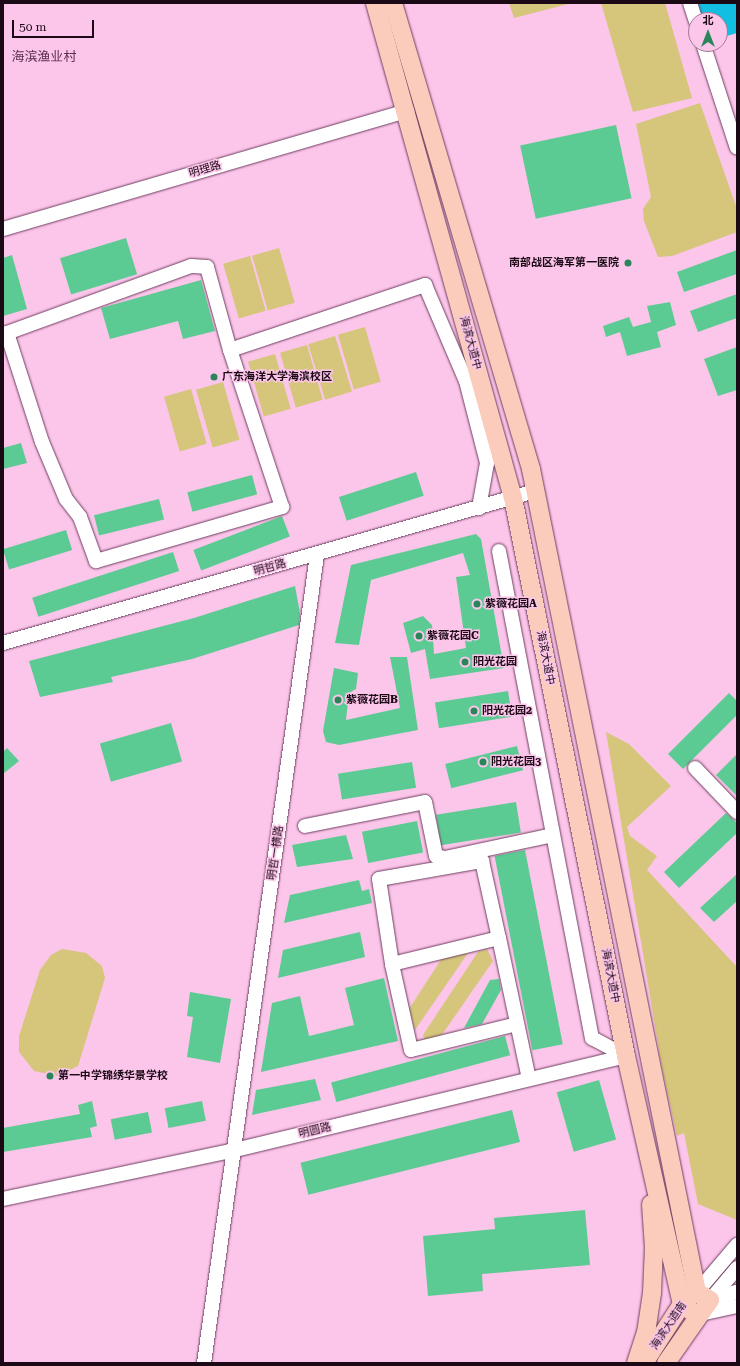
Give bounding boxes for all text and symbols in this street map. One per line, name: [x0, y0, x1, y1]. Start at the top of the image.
scale bar: [14, 12, 96, 38]
north arrow: [688, 12, 728, 52]
text: 北: [703, 14, 714, 27]
text: 50 m: [19, 20, 46, 34]
district label: 海滨渔业村: [12, 49, 76, 65]
street label: 明理路: [187, 159, 223, 181]
place label: 南部战区海军第一医院: [509, 256, 619, 270]
marker: 南部战区海军第一医院: [622, 257, 634, 269]
street label: 海滨大道中: [457, 315, 483, 371]
place label: 广东海洋大学海滨校区: [222, 370, 332, 384]
marker: 广东海洋大学海滨校区: [209, 372, 219, 382]
street label: 明哲路: [252, 557, 288, 579]
place label: 紫薇花园A: [485, 597, 537, 611]
marker: 紫薇花园A: [472, 599, 482, 609]
place label: 紫薇花园C: [427, 629, 479, 643]
street label: 海滨大道中: [533, 630, 557, 686]
marker: 紫薇花园C: [414, 631, 424, 641]
place label: 阳光花园: [473, 655, 517, 669]
marker: 阳光花园: [460, 657, 470, 667]
place label: 紫薇花园B: [346, 693, 398, 707]
marker: 紫薇花园B: [333, 695, 343, 705]
place label: 阳光花园2: [482, 704, 532, 718]
marker: 阳光花园2: [469, 706, 479, 716]
place label: 阳光花园3: [491, 755, 541, 769]
marker: 阳光花园3: [478, 757, 488, 767]
street label: 明哲一横路: [266, 825, 286, 881]
street label: 海滨大道中: [598, 948, 622, 1004]
place label: 第一中学锦绣华景学校: [58, 1069, 168, 1083]
marker: 第一中学锦绣华景学校: [45, 1071, 55, 1081]
street label: 明圆路: [297, 1121, 333, 1141]
street label: 海滨大道南: [648, 1300, 690, 1352]

